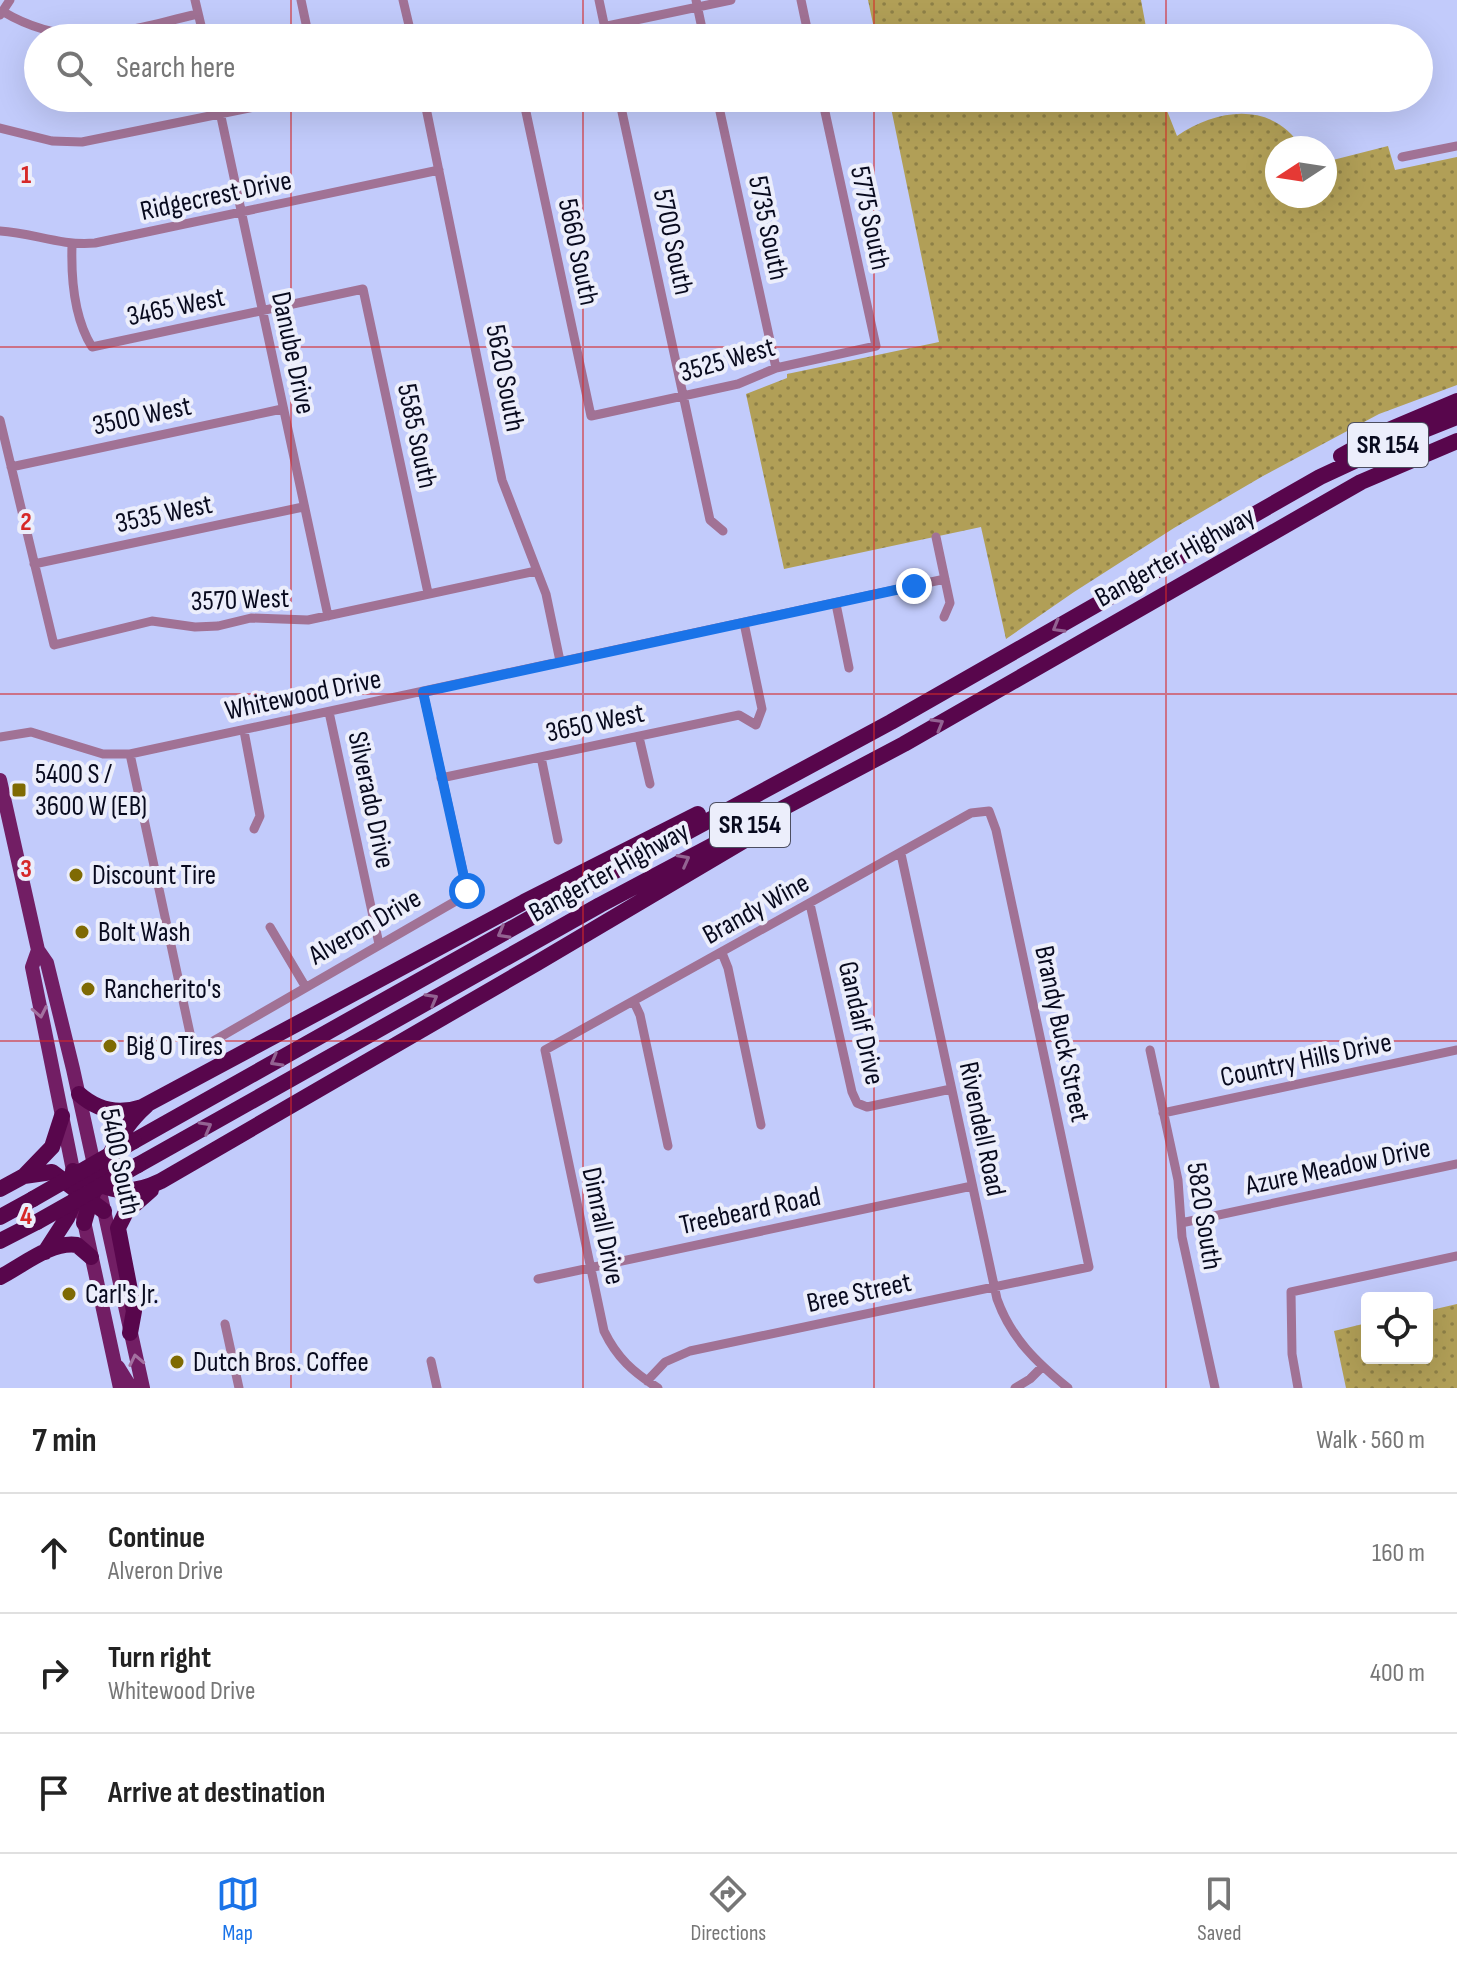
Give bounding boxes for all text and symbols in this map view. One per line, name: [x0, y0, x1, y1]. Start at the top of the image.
search box: [24, 24, 1433, 112]
icon: search: [52, 46, 96, 90]
text: Search here: [116, 50, 235, 86]
north arrow: [1265, 136, 1337, 208]
text: 1: [21, 160, 31, 191]
street label: 5775 South: [843, 163, 897, 273]
street label: Ridgecrest Drive: [137, 164, 295, 228]
street label: 5735 South: [741, 173, 795, 283]
street label: 5700 South: [646, 186, 700, 298]
street label: 5660 South: [551, 195, 605, 309]
street label: 3465 West: [124, 281, 228, 333]
street label: Danube Drive: [264, 289, 322, 417]
street label: 5620 South: [478, 322, 532, 434]
street label: 3525 West: [675, 331, 779, 389]
street label: 5585 South: [390, 381, 444, 491]
street label: 3500 West: [90, 389, 194, 443]
road number: SR 154: [1348, 423, 1428, 467]
street label: 3535 West: [113, 488, 215, 540]
street label: Bangerter Highway: [1089, 499, 1261, 614]
text: 2: [20, 507, 32, 538]
route end: [896, 568, 932, 604]
street label: 3570 West: [190, 582, 290, 618]
one-way arrow: [1052, 617, 1067, 633]
street label: Whitewood Drive: [222, 662, 384, 728]
street label: 3650 West: [543, 696, 647, 750]
one-way arrow: [929, 718, 944, 734]
street label: Silverado Drive: [340, 728, 402, 872]
place label: 5400 S / 3600 W (EB): [35, 758, 147, 823]
marker: 5400 S / 3600 W (EB): [10, 781, 28, 799]
road number: SR 154: [710, 803, 790, 847]
street label: Bangerter Highway: [523, 814, 695, 929]
text: 3: [20, 854, 32, 885]
one-way arrow: [676, 854, 690, 869]
place label: Discount Tire: [92, 859, 216, 892]
marker: Discount Tire: [67, 866, 85, 884]
street label: Brandy Wine: [697, 866, 815, 952]
route start: [449, 873, 485, 909]
street label: Alveron Drive: [302, 882, 427, 973]
place label: Bolt Wash: [98, 916, 191, 949]
marker: Bolt Wash: [73, 923, 91, 941]
one-way arrow: [497, 923, 512, 939]
street label: Brandy Buck Street: [1027, 943, 1097, 1125]
street label: Gandalf Drive: [831, 958, 891, 1088]
place label: Rancherito's: [104, 973, 221, 1006]
marker: Rancherito's: [79, 980, 97, 998]
one-way arrow: [423, 993, 438, 1009]
one-way arrow: [31, 1005, 48, 1019]
street label: Country Hills Drive: [1217, 1026, 1395, 1094]
place label: Big O Tires: [126, 1030, 223, 1063]
marker: Big O Tires: [101, 1037, 119, 1055]
one-way arrow: [271, 1051, 285, 1067]
street label: Rivendell Road: [952, 1059, 1012, 1199]
street label: 5400 South: [93, 1106, 147, 1218]
one-way arrow: [197, 1121, 211, 1137]
street label: Azure Meadow Drive: [1242, 1131, 1433, 1203]
street label: 5820 South: [1179, 1160, 1229, 1272]
street label: Dimrall Drive: [574, 1164, 632, 1288]
street label: Treebeard Road: [676, 1180, 824, 1242]
text: 4: [20, 1201, 32, 1232]
street label: Bree Street: [804, 1266, 914, 1320]
place label: Carl's Jr.: [85, 1278, 159, 1311]
marker: Carl's Jr.: [60, 1285, 78, 1303]
map controls: [1361, 1292, 1433, 1364]
button: locate: [1361, 1292, 1433, 1364]
place label: Dutch Bros. Coffee: [193, 1346, 369, 1379]
marker: Dutch Bros. Coffee: [168, 1353, 186, 1371]
one-way arrow: [128, 1354, 145, 1368]
text: 7 min: [32, 1420, 97, 1461]
text: Walk · 560 m: [1316, 1425, 1425, 1456]
text: Continue: [108, 1520, 205, 1556]
icon: ahead: [32, 1531, 76, 1575]
text: 160 m: [1372, 1538, 1425, 1569]
text: Alveron Drive: [108, 1556, 223, 1587]
text: Turn right: [108, 1640, 211, 1676]
icon: right: [32, 1651, 76, 1695]
text: 400 m: [1370, 1658, 1425, 1689]
text: Whitewood Drive: [108, 1676, 255, 1707]
icon: arrive: [32, 1771, 76, 1815]
text: Arrive at destination: [108, 1775, 325, 1811]
tab: Map: [216, 1872, 260, 1947]
tab: Directions: [691, 1872, 766, 1947]
tab: Saved: [1197, 1872, 1241, 1947]

